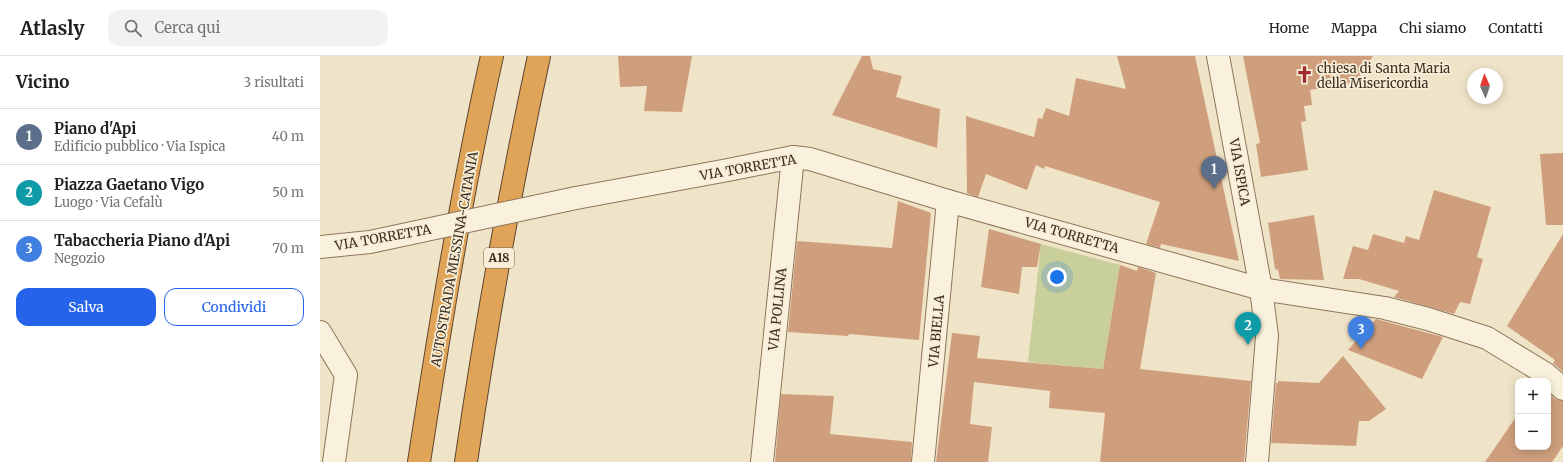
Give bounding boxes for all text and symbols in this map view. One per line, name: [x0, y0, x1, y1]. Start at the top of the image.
search box: [108, 10, 388, 46]
text: Atlasly: [20, 16, 84, 40]
icon: search: [122, 17, 144, 39]
text: Cerca qui: [154, 18, 220, 37]
text: Home: [1269, 19, 1309, 37]
text: Mappa: [1331, 19, 1377, 37]
text: Chi siamo: [1399, 19, 1466, 37]
text: Contatti: [1488, 19, 1543, 37]
place label: chiesa di Santa Maria della Misericordia: [1317, 60, 1450, 92]
church icon: chiesa di Santa Maria della Misericordia: [1294, 65, 1314, 85]
north arrow: [1467, 68, 1503, 104]
text: Vicino: [16, 71, 69, 93]
text: 3 risultati: [244, 74, 304, 91]
text: Piano d'Api: [54, 119, 136, 138]
text: 1: [26, 128, 32, 145]
text: 40 m: [272, 128, 304, 145]
street label: VIA ISPICA: [1225, 136, 1254, 208]
text: Edificio pubblico · Via Ispica: [54, 138, 226, 155]
street label: AUTOSTRADA MESSINA-CATANIA: [427, 149, 482, 369]
street label: VIA TORRETTA: [698, 151, 798, 185]
pin: 1: [1201, 156, 1227, 189]
text: Piazza Gaetano Vigo: [54, 175, 204, 194]
text: 2: [25, 184, 33, 201]
text: 50 m: [272, 184, 304, 201]
text: Luogo · Via Cefalù: [54, 194, 163, 211]
street label: VIA TORRETTA: [1022, 214, 1122, 257]
street label: VIA TORRETTA: [333, 221, 433, 255]
text: Tabaccheria Piano d'Api: [54, 231, 230, 250]
text: 3: [25, 240, 33, 257]
text: 70 m: [273, 240, 304, 257]
road number: A18: [484, 248, 514, 268]
text: Negozio: [54, 250, 105, 267]
street label: VIA POLLINA: [765, 266, 790, 352]
your location: [1047, 267, 1067, 287]
button: Salva: [16, 288, 156, 326]
button: Condividi: [164, 288, 304, 326]
street label: VIA BIELLA: [925, 293, 948, 369]
pin: 2: [1235, 312, 1261, 345]
pin: 3: [1348, 316, 1374, 349]
map controls: [1515, 378, 1551, 450]
button: +: [1515, 378, 1551, 414]
button: −: [1515, 414, 1551, 450]

